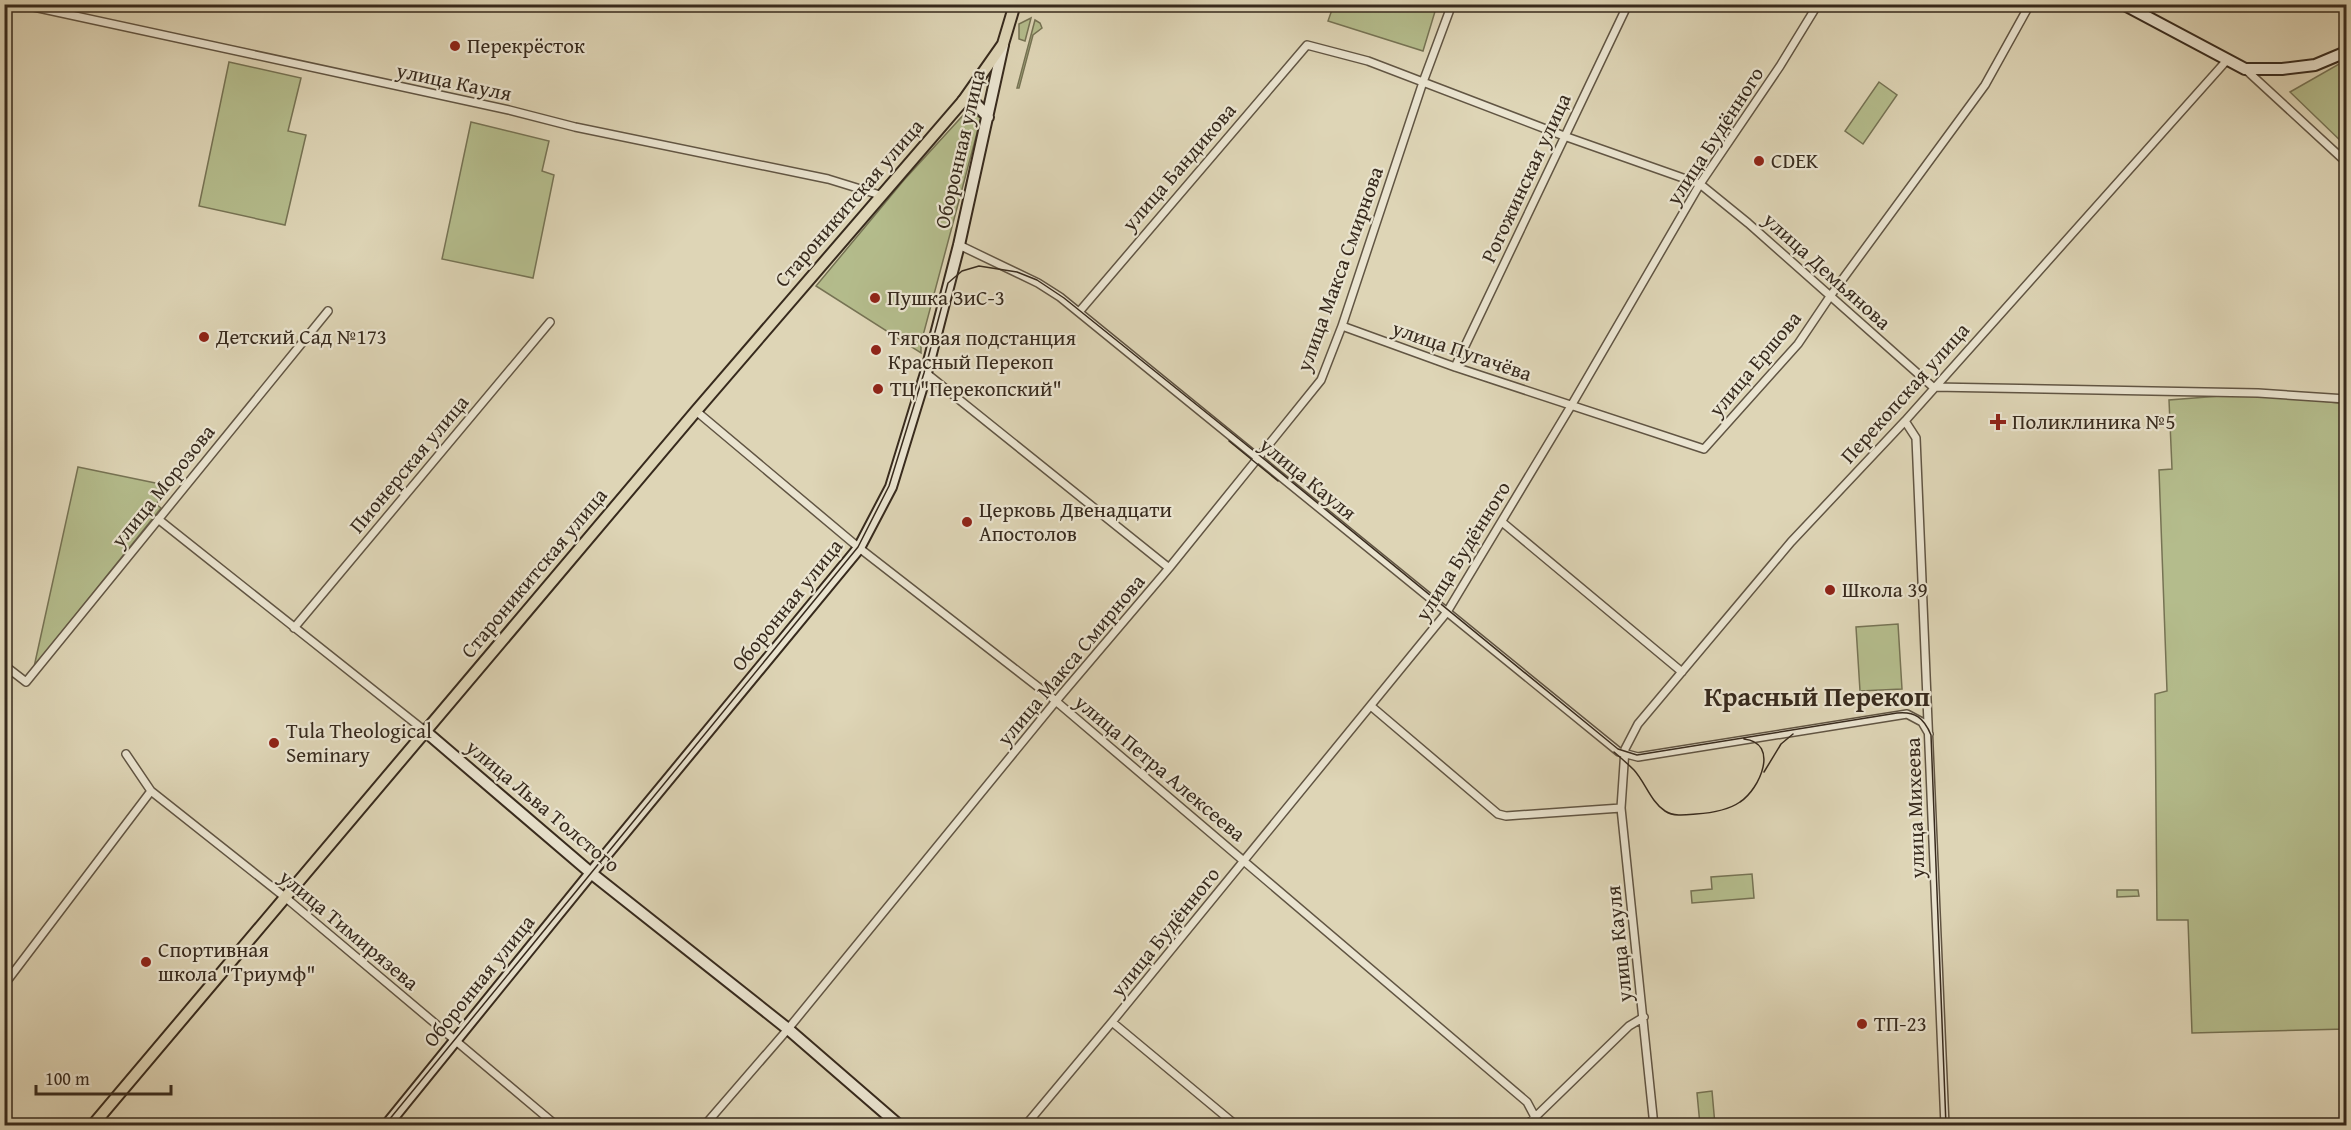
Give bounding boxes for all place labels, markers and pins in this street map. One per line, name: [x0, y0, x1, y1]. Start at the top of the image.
place label: Перекрёсток: [467, 30, 585, 61]
marker: Перекрёсток: [448, 39, 462, 53]
place label: CDEK: [1771, 145, 1819, 176]
marker: CDEK: [1752, 154, 1766, 168]
place label: Пушка ЗиС-3: [887, 282, 1005, 313]
marker: Пушка ЗиС-3: [868, 291, 882, 305]
place label: Детский Сад №173: [215, 321, 387, 352]
place label: Тяговая подстанция Красный Перекоп: [888, 322, 1077, 377]
marker: Детский Сад №173: [197, 330, 211, 344]
marker: Тяговая подстанция Красный Перекоп: [869, 343, 883, 357]
place label: ТЦ "Перекопский": [890, 373, 1062, 404]
marker: ТЦ "Перекопский": [871, 382, 885, 396]
place label: Поликлиника №5: [2012, 406, 2176, 437]
marker: Поликлиника №5: [1989, 413, 2007, 431]
place label: Церковь Двенадцати Апостолов: [979, 494, 1172, 549]
marker: Церковь Двенадцати Апостолов: [960, 515, 974, 529]
place label: Школа 39: [1842, 574, 1928, 605]
marker: Школа 39: [1823, 583, 1837, 597]
place label: Tula Theological Seminary: [286, 715, 432, 770]
marker: Tula Theological Seminary: [267, 736, 281, 750]
place label: Спортивная школа "Триумф": [158, 934, 316, 989]
marker: Спортивная школа "Триумф": [139, 955, 153, 969]
place label: ТП-23: [1874, 1008, 1927, 1039]
marker: ТП-23: [1855, 1017, 1869, 1031]

